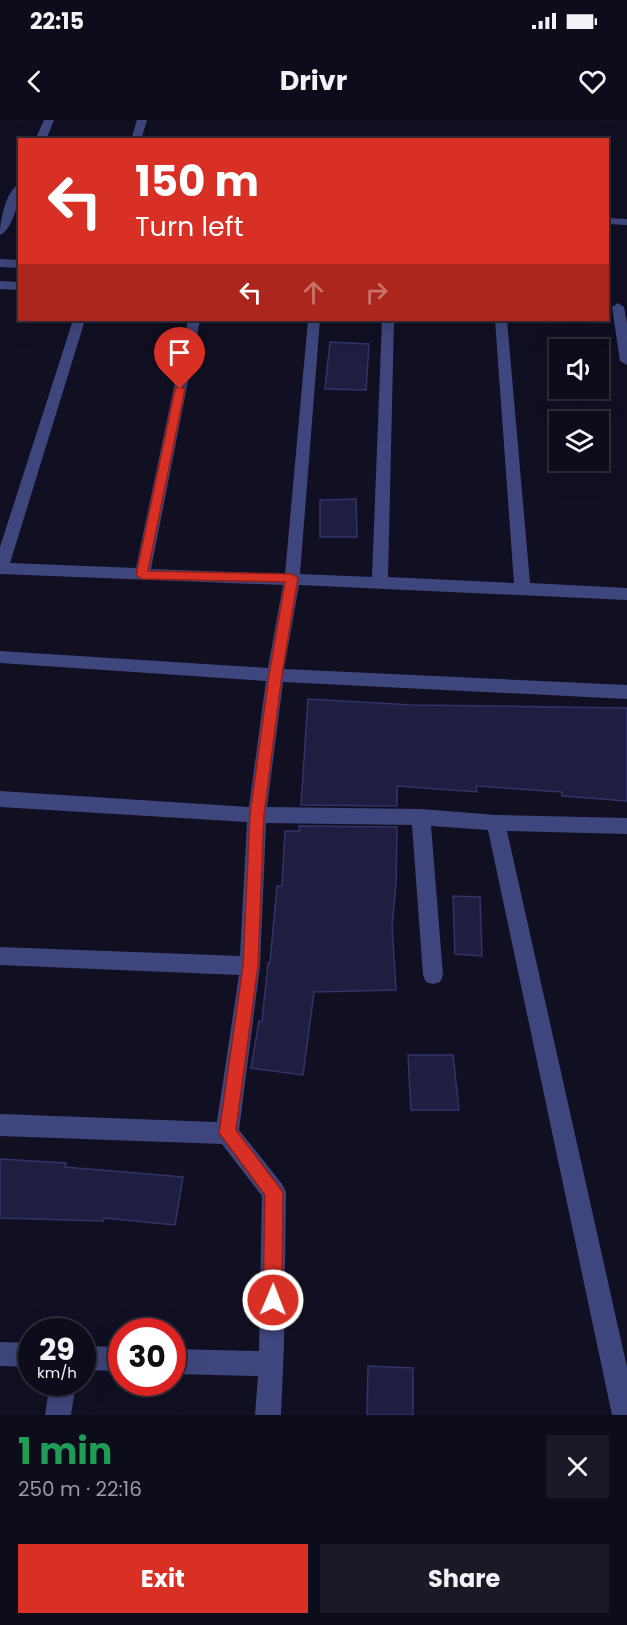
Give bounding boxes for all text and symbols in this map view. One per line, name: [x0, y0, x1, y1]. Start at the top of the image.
text: 22:15: [30, 6, 84, 37]
text: Drivr: [280, 62, 347, 99]
icon: back: [18, 65, 51, 98]
icon: heart: [576, 65, 609, 98]
text: 150 m: [135, 152, 259, 211]
icon: left: [36, 162, 114, 240]
text: Turn left: [135, 208, 244, 245]
icon: left: [234, 276, 267, 309]
icon: ahead: [297, 276, 330, 309]
icon: right: [360, 276, 393, 309]
pin: [154, 327, 205, 389]
icon: arrive: [163, 336, 196, 369]
map controls: [549, 339, 609, 471]
button: sound: [549, 339, 609, 399]
button: layers: [549, 411, 609, 471]
position arrow: [241, 1268, 305, 1332]
speed limit sign: 30: [108, 1318, 186, 1396]
text: 29: [39, 1328, 75, 1371]
text: km/h: [37, 1362, 77, 1383]
text: 1 min: [18, 1426, 112, 1477]
button: close: [546, 1435, 609, 1498]
text: 250 m · 22:16: [18, 1475, 142, 1503]
button: Exit: [18, 1544, 308, 1613]
button: Share: [320, 1544, 609, 1613]

